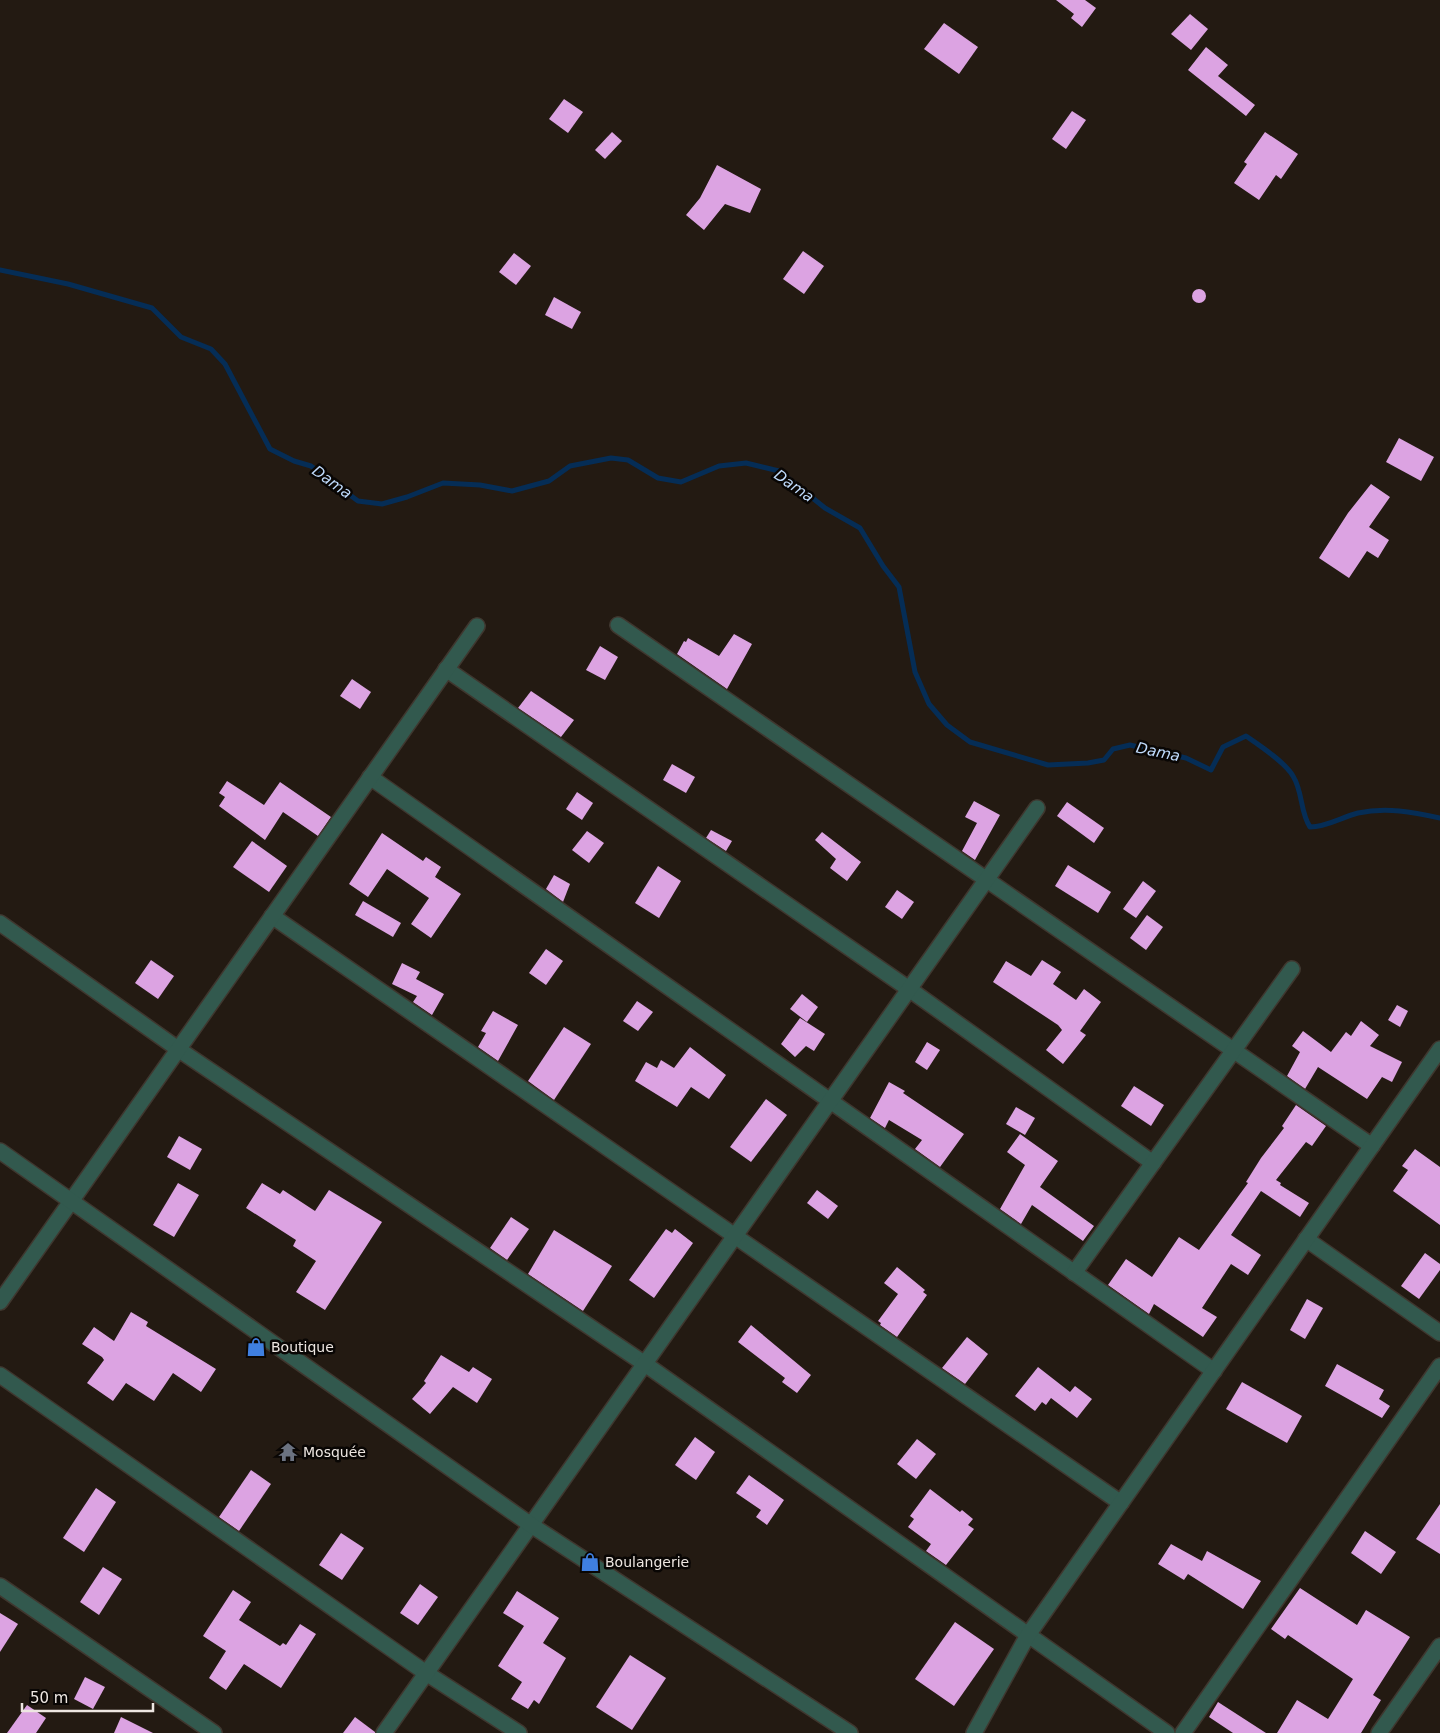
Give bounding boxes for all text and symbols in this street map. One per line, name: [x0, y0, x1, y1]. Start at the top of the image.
water label: Dama: [309, 462, 355, 502]
water label: Dama: [771, 466, 817, 506]
water label: Dama: [1134, 739, 1182, 765]
shop icon: Boutique: [245, 1336, 267, 1358]
place label: Boutique: [271, 1339, 334, 1355]
temple icon: Mosquée: [277, 1441, 299, 1463]
place label: Mosquée: [303, 1444, 366, 1460]
shop icon: Boulangerie: [579, 1551, 601, 1573]
place label: Boulangerie: [605, 1554, 689, 1570]
scale bar: [22, 1680, 154, 1712]
text: 50 m: [30, 1689, 68, 1707]

